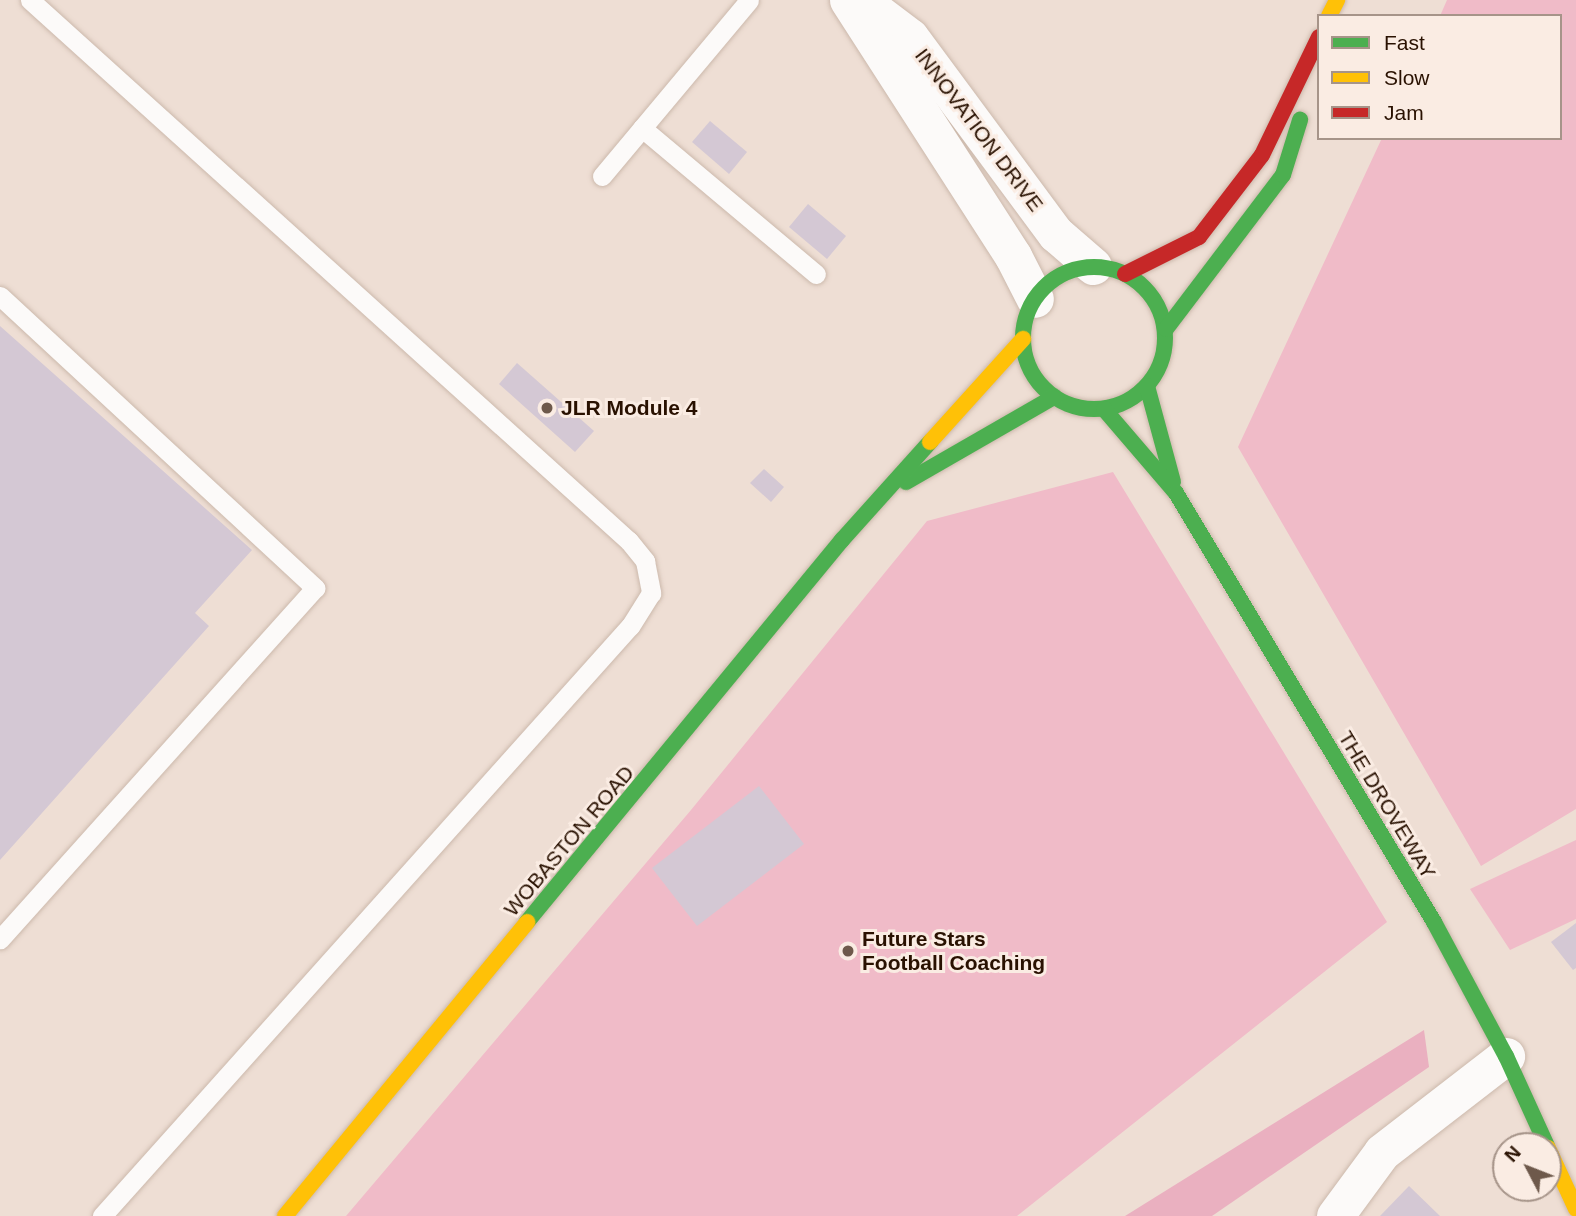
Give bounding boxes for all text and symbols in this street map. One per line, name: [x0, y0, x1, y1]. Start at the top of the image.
legend: [1317, 14, 1562, 140]
text: Fast: [1384, 31, 1425, 54]
street label: INNOVATION DRIVE: [909, 44, 1049, 216]
text: Slow: [1384, 66, 1430, 89]
text: Jam: [1384, 101, 1424, 124]
place label: JLR Module 4: [561, 395, 698, 421]
marker: JLR Module 4: [539, 400, 555, 416]
street label: THE DROVEWAY: [1333, 727, 1441, 883]
street label: WOBASTON ROAD: [499, 761, 639, 921]
place label: Future Stars Football Coaching: [862, 926, 1045, 976]
marker: Future Stars Football Coaching: [840, 943, 856, 959]
north arrow: [1492, 1132, 1562, 1202]
text: N: [1500, 1142, 1525, 1166]

